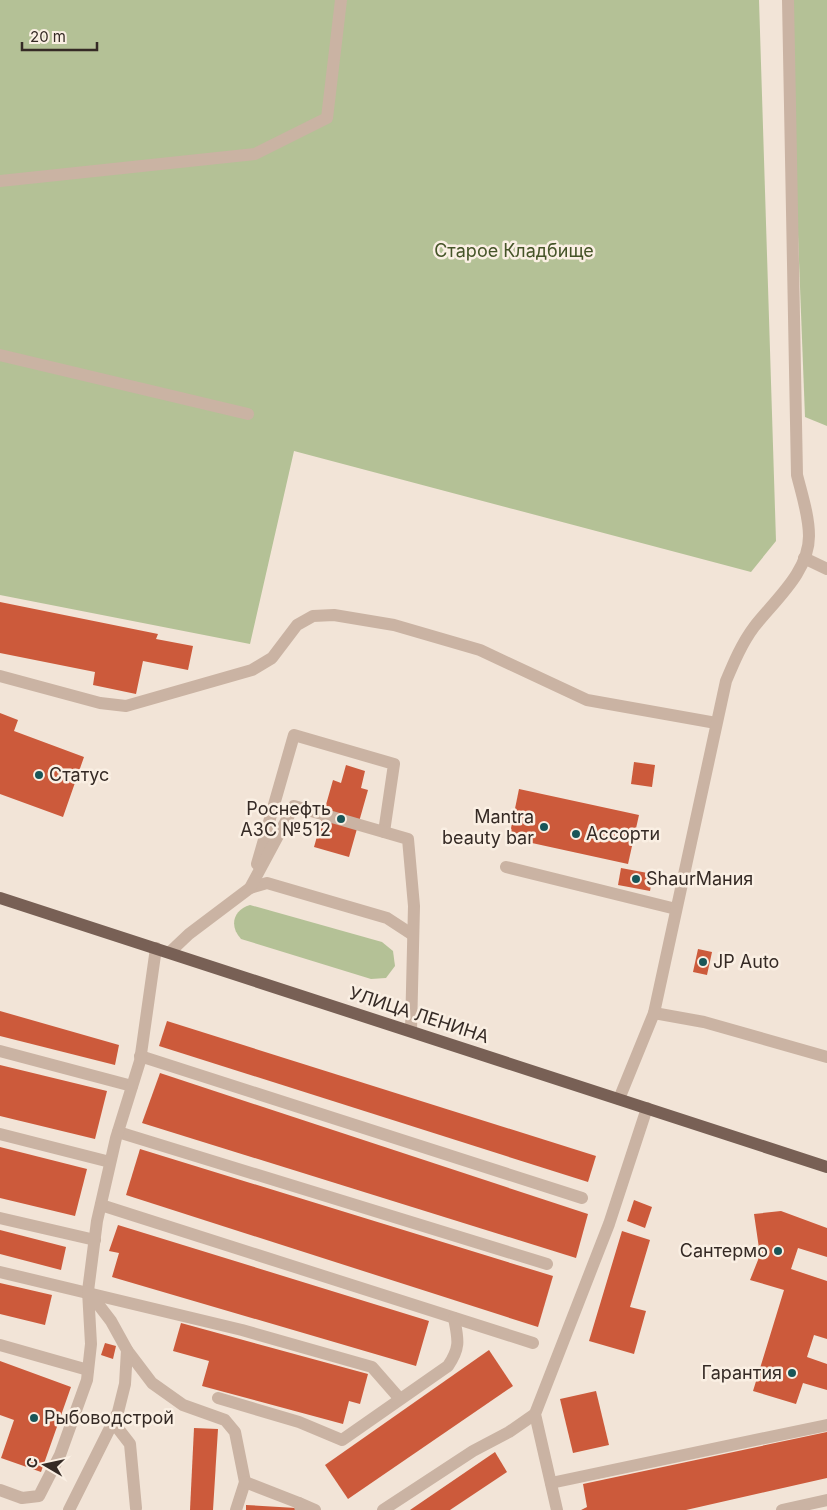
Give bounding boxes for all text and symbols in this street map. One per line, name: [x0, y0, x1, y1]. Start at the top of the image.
scale bar: [22, 20, 98, 52]
text: 20 m: [30, 27, 66, 46]
park label: Старое Кладбище: [434, 240, 594, 261]
place label: Статус: [49, 764, 109, 785]
marker: Статус: [33, 769, 45, 781]
place label: Роснефть АЗС №512: [240, 798, 331, 840]
place label: Mantra beauty bar: [442, 806, 534, 848]
marker: Роснефть АЗС №512: [335, 813, 347, 825]
marker: Mantra beauty bar: [538, 821, 550, 833]
place label: Ассорти: [586, 823, 660, 844]
marker: Ассорти: [570, 828, 582, 840]
place label: ShaurМания: [646, 868, 753, 889]
marker: ShaurМания: [630, 873, 642, 885]
place label: JP Auto: [713, 951, 779, 972]
marker: JP Auto: [697, 956, 709, 968]
street label: УЛИЦА ЛЕНИНА: [347, 982, 492, 1047]
place label: Сантермо: [680, 1240, 768, 1261]
marker: Сантермо: [772, 1245, 784, 1257]
place label: Гарантия: [702, 1362, 782, 1383]
marker: Гарантия: [786, 1367, 798, 1379]
place label: Рыбоводстрой: [44, 1407, 174, 1428]
marker: Рыбоводстрой: [28, 1412, 40, 1424]
north arrow: [20, 1440, 70, 1490]
text: С: [22, 1456, 41, 1469]

